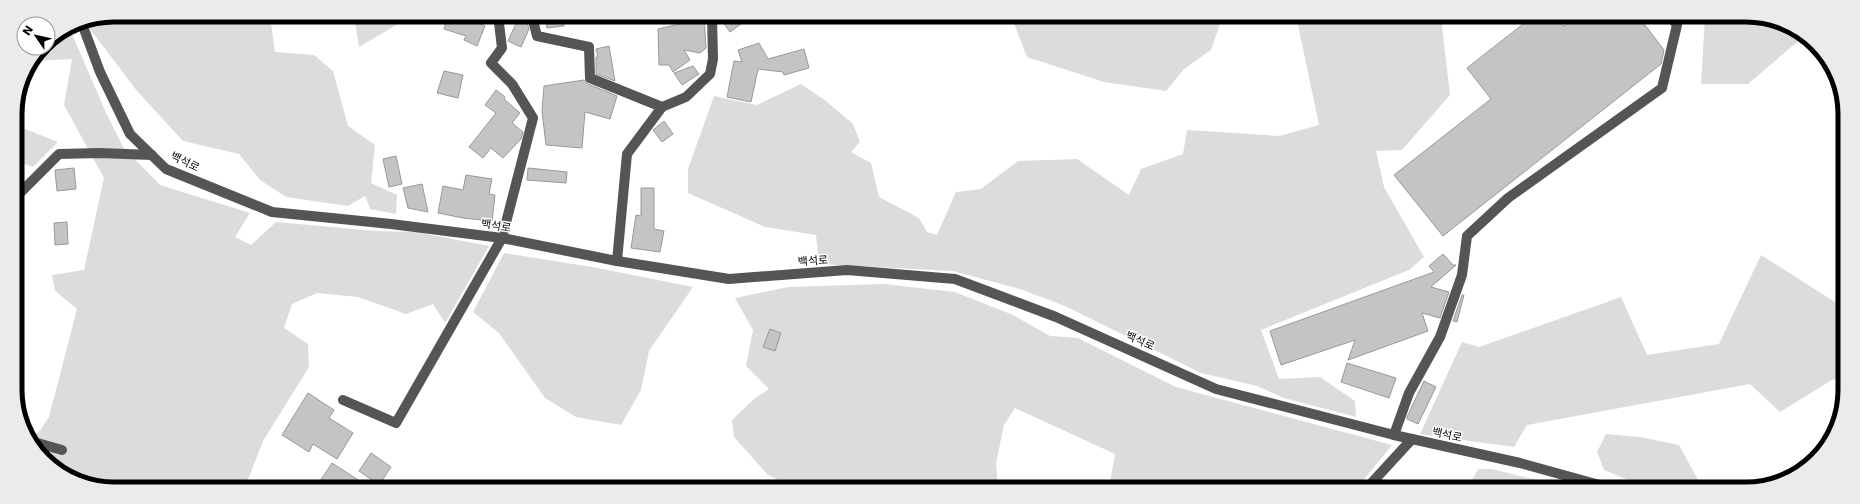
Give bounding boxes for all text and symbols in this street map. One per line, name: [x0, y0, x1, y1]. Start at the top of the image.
north arrow: [16, 16, 56, 56]
text: N: [20, 23, 36, 38]
street label: 백석로: [169, 150, 201, 174]
street label: 백석로: [480, 217, 512, 235]
street label: 백석로: [797, 253, 829, 269]
street label: 백석로: [1123, 329, 1157, 353]
street label: 백석로: [1431, 425, 1463, 445]

